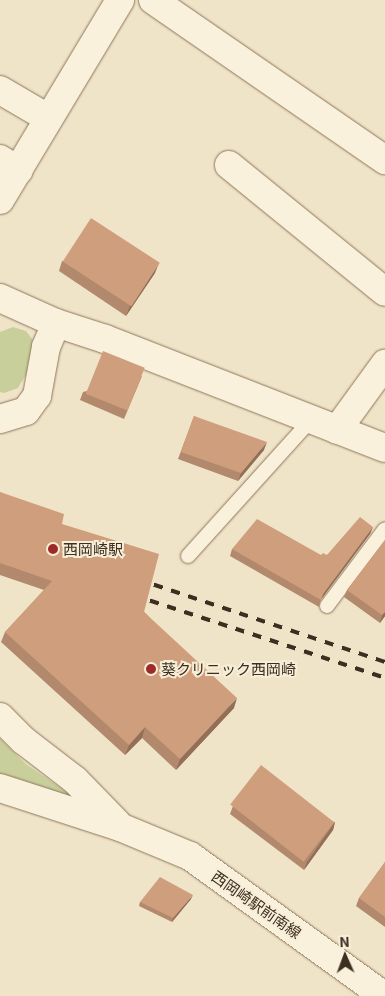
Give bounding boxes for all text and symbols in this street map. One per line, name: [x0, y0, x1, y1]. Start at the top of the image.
place label: 西岡崎駅: [63, 540, 123, 558]
marker: 西岡崎駅: [47, 543, 59, 555]
place label: 葵クリニック西岡崎: [161, 660, 296, 678]
marker: 葵クリニック西岡崎: [145, 663, 157, 675]
street label: 西岡崎駅前南線: [209, 867, 305, 941]
north arrow: [320, 931, 370, 981]
text: N: [339, 931, 350, 951]

